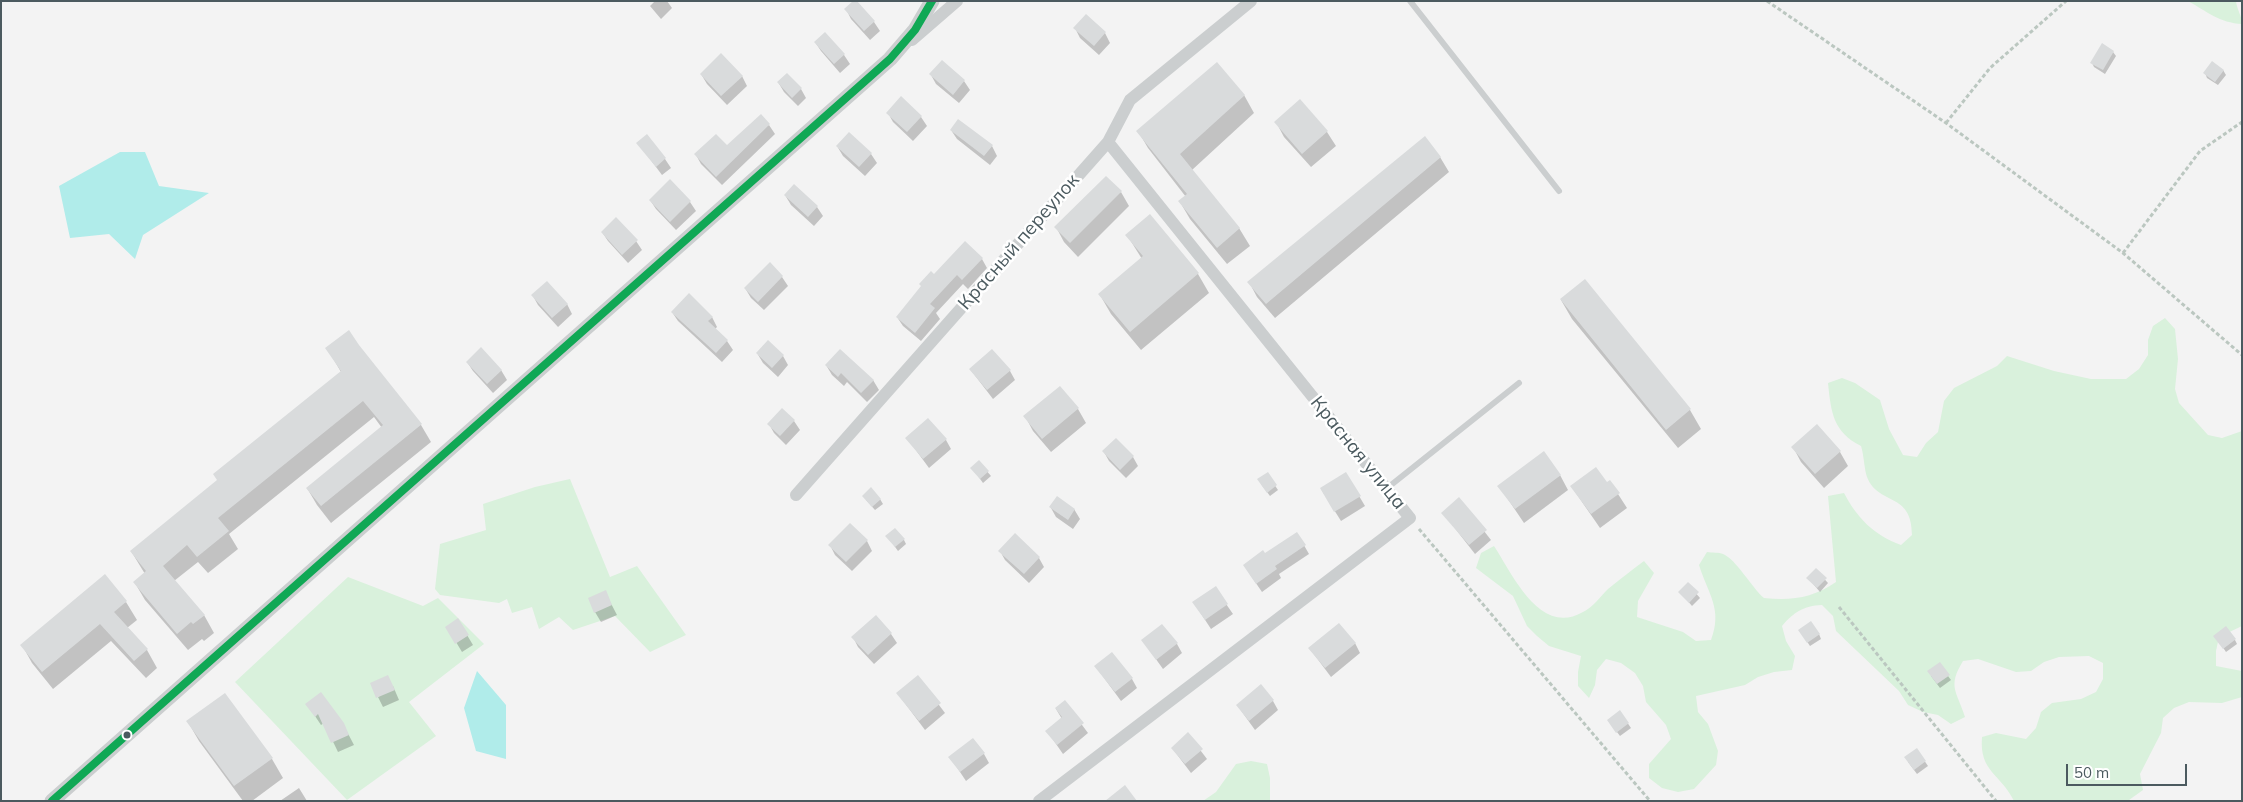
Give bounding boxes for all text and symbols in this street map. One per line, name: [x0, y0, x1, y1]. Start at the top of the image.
street label: Красный переулок: [954, 169, 1084, 315]
street label: Красная улица: [1305, 392, 1411, 514]
unlabelled marker: [122, 730, 132, 740]
scale bar: [2068, 754, 2189, 786]
text: 50 m: [2074, 763, 2109, 782]

